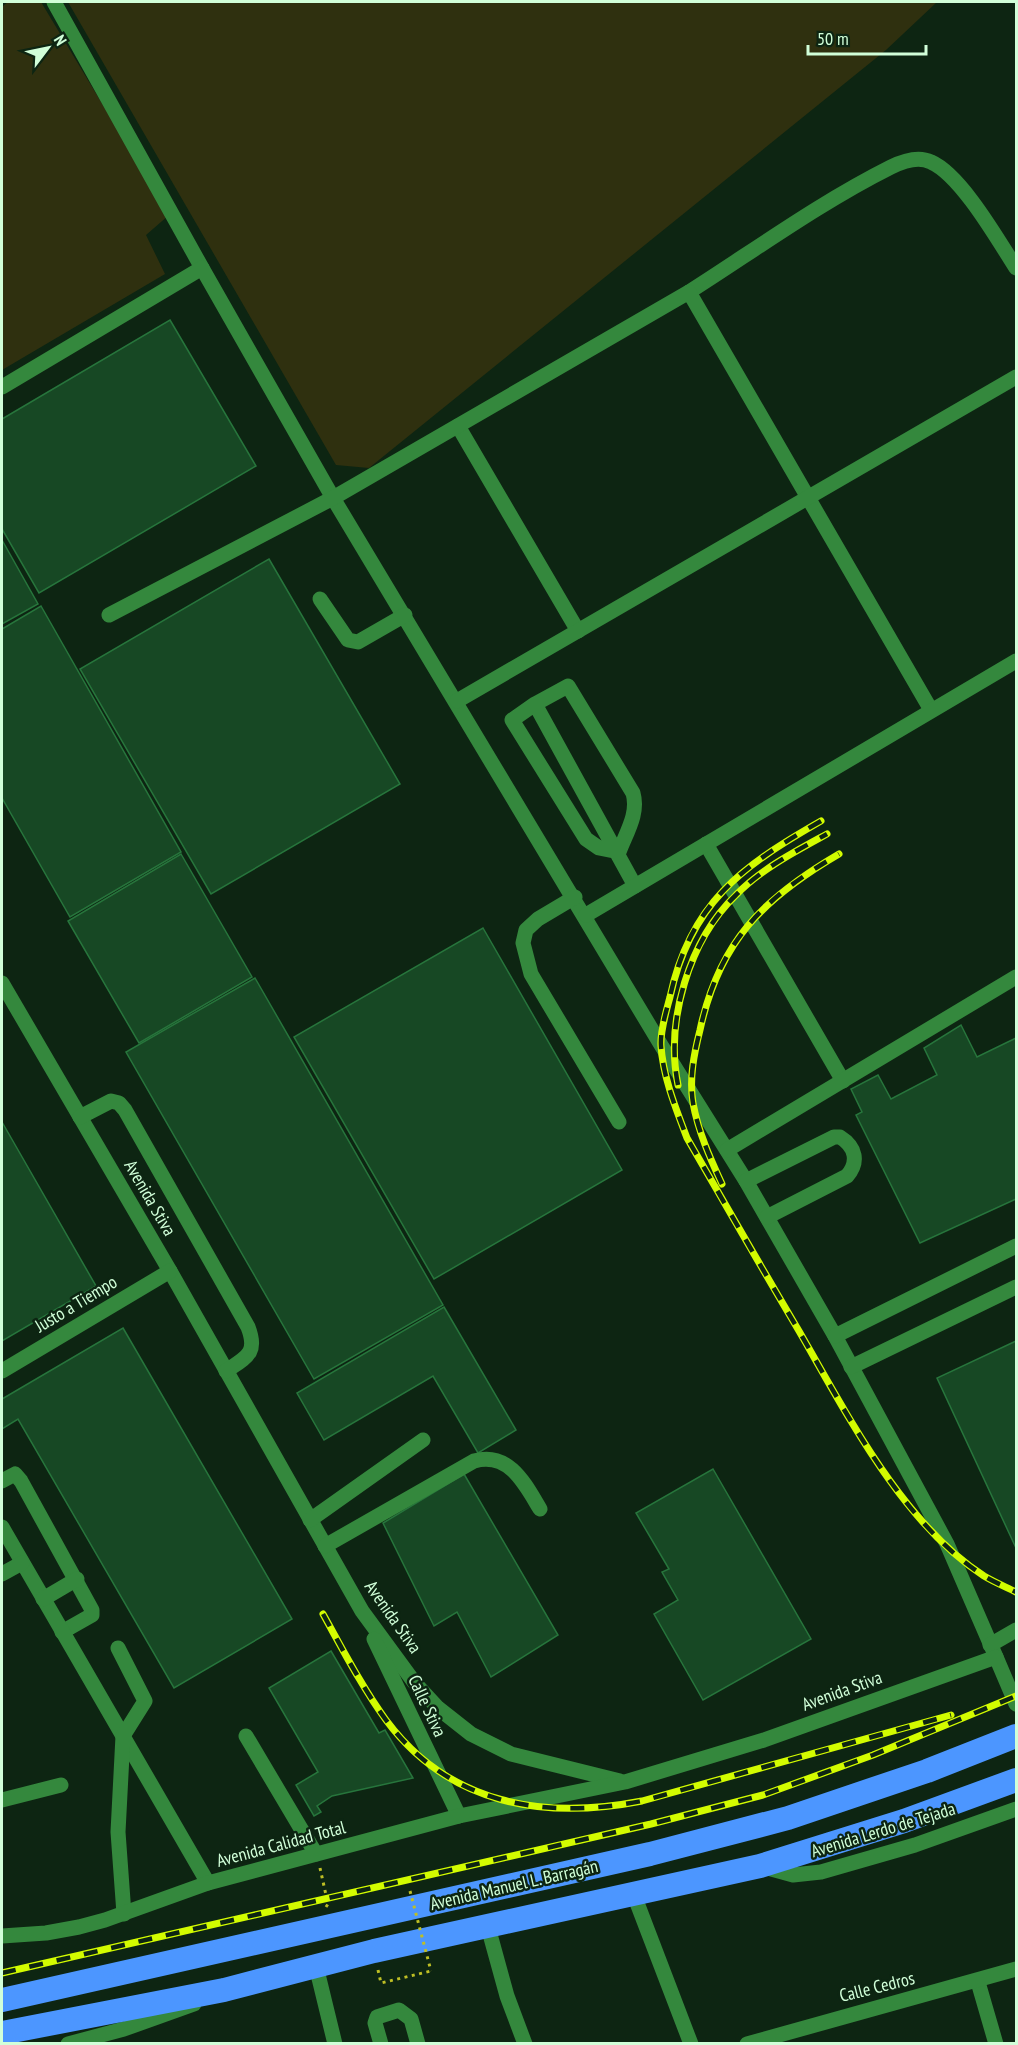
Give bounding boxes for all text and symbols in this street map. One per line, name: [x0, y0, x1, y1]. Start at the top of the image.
north arrow: [18, 18, 78, 78]
scale bar: [808, 18, 926, 56]
text: 50 m: [817, 27, 849, 50]
text: N: [50, 31, 71, 49]
street label: Avenida Stiva: [120, 1156, 181, 1240]
street label: Justo a Tiempo: [30, 1270, 121, 1338]
street label: Avenida Stiva: [360, 1576, 427, 1658]
street label: Avenida Stiva: [799, 1665, 885, 1716]
street label: Calle Stiva: [403, 1671, 452, 1740]
street label: Avenida Lerdo de Tejada: [808, 1797, 958, 1862]
street label: Avenida Calidad Total: [214, 1815, 349, 1872]
street label: Avenida Manuel L. Barragán: [428, 1854, 600, 1915]
street label: Calle Cedros: [837, 1966, 917, 2007]

